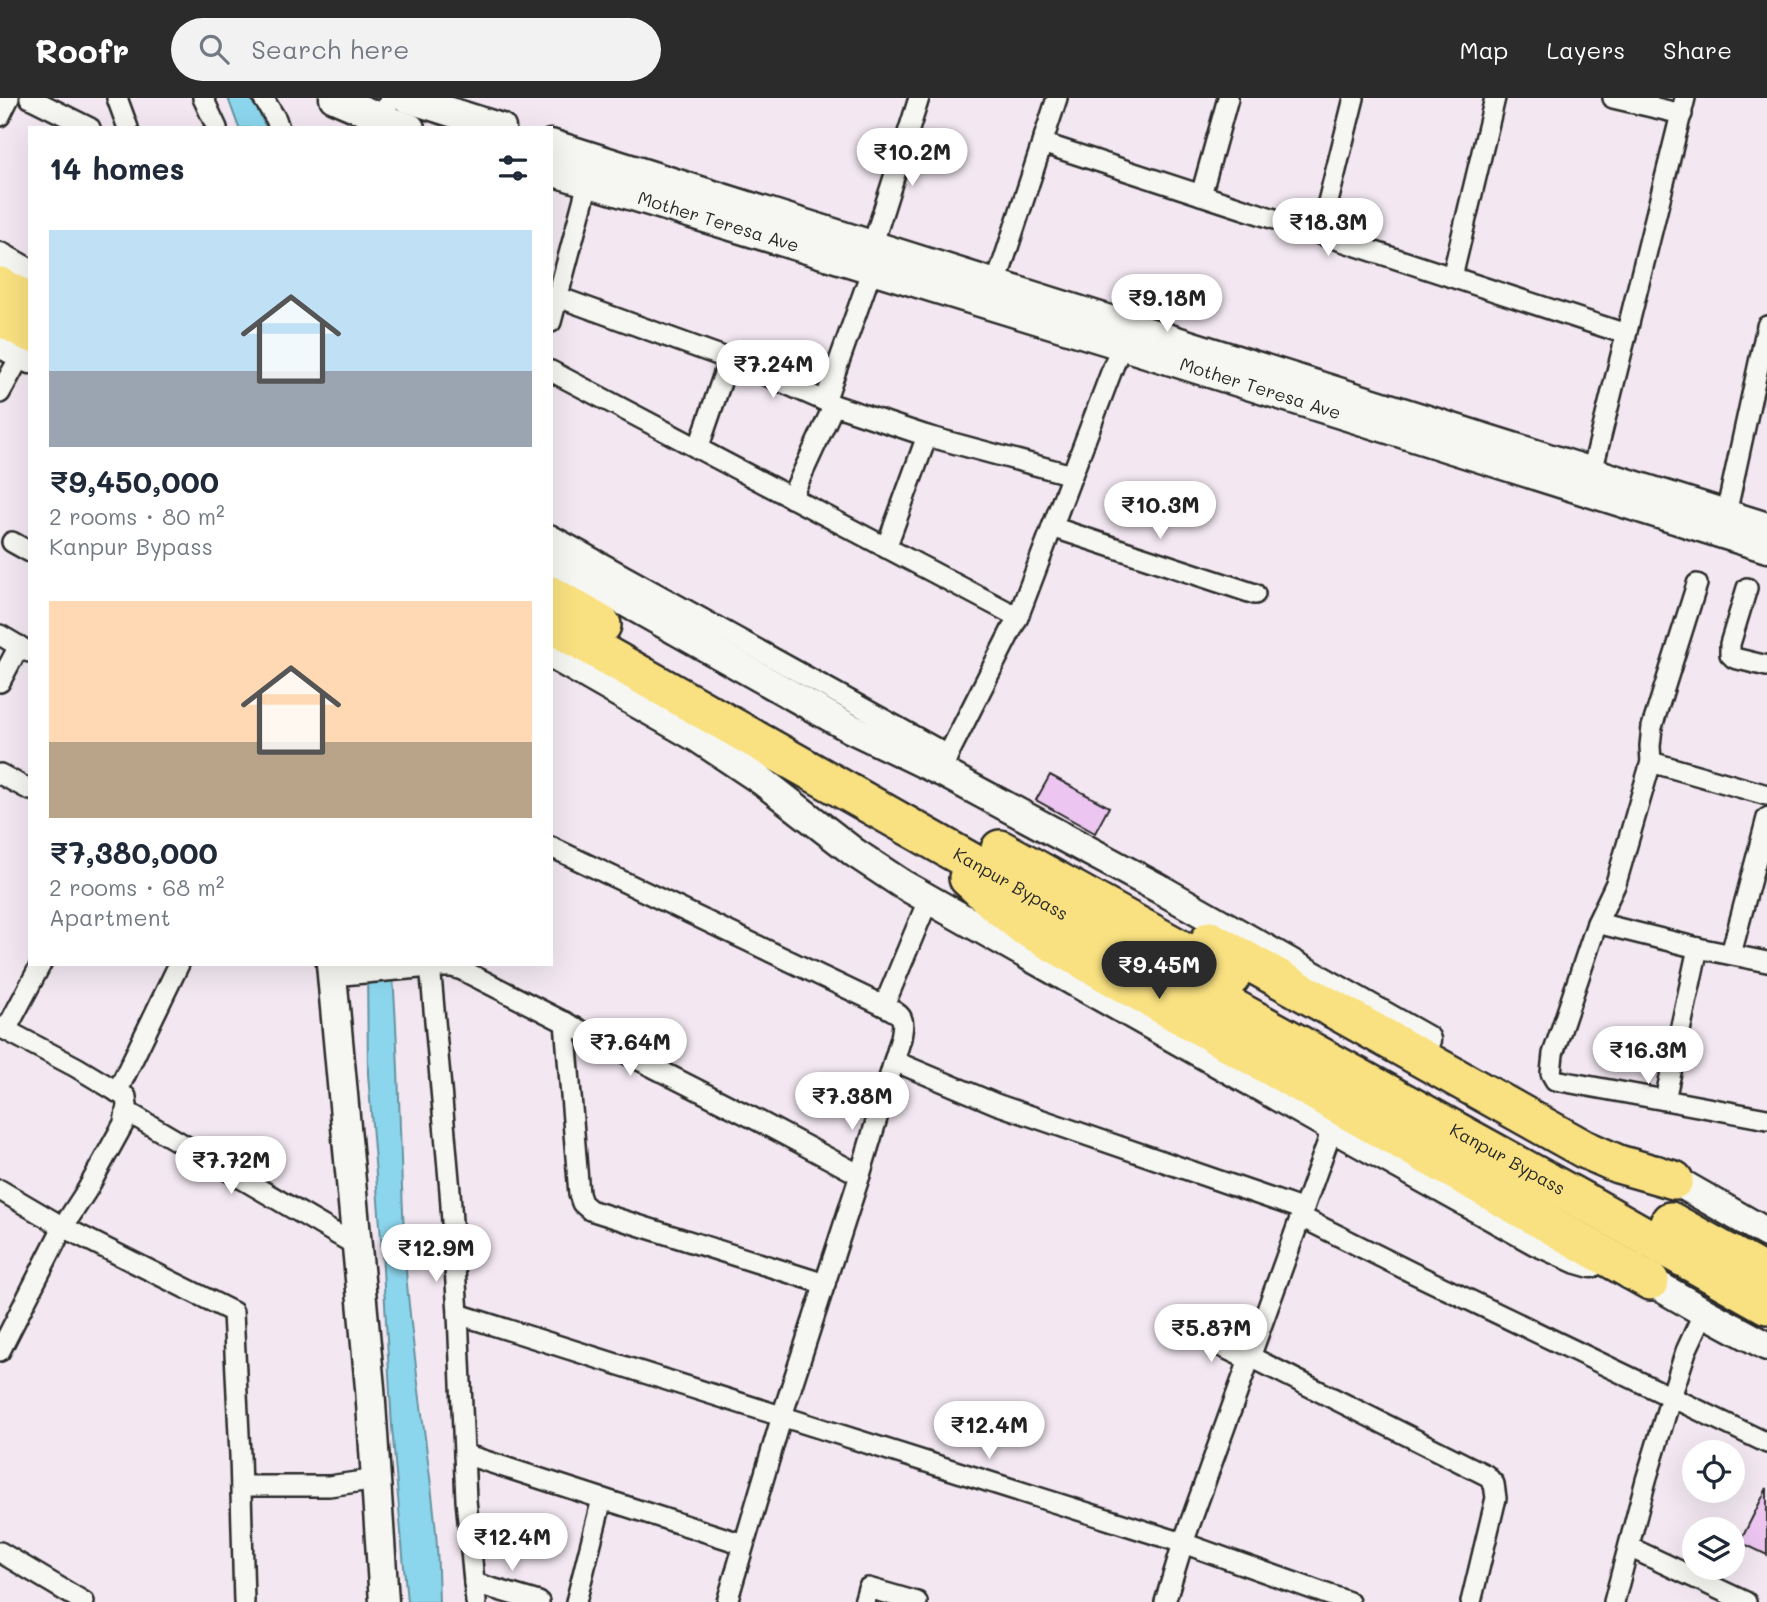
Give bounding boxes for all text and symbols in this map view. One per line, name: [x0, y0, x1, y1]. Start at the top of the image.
search box: [171, 18, 661, 81]
text: Roofr: [35, 28, 129, 71]
icon: search: [195, 30, 233, 68]
text: Search here: [251, 32, 409, 66]
text: Map: [1460, 34, 1508, 65]
text: Layers: [1546, 34, 1625, 65]
text: Share: [1663, 34, 1732, 65]
pin: ₹10.2M: [855, 129, 969, 188]
text: ₹10.2M: [873, 136, 951, 166]
text: 14 homes: [49, 148, 185, 188]
icon: filters: [494, 149, 532, 187]
street label: Mother Teresa Ave: [635, 185, 802, 257]
pin: ₹18.3M: [1271, 198, 1385, 258]
text: ₹18.3M: [1288, 206, 1368, 236]
pin: ₹9.18M: [1110, 274, 1224, 334]
icon: home: [228, 276, 354, 402]
text: ₹9.18M: [1127, 282, 1207, 312]
pin: ₹7.24M: [716, 341, 830, 400]
text: ₹7.24M: [732, 348, 814, 378]
street label: Mother Teresa Ave: [1177, 351, 1344, 424]
text: ₹9,450,000: [49, 461, 219, 501]
pin: ₹10.3M: [1103, 482, 1217, 541]
text: ₹10.3M: [1120, 489, 1200, 519]
text: 2 rooms · 80 m²: [49, 501, 225, 531]
text: Kanpur Bypass: [49, 531, 213, 561]
icon: home: [228, 647, 354, 773]
text: ₹7,380,000: [49, 832, 218, 872]
street label: Kanpur Bypass: [949, 841, 1073, 925]
text: 2 rooms · 68 m²: [49, 872, 224, 902]
text: Apartment: [49, 902, 171, 932]
pin: ₹9.45M: [1102, 942, 1216, 1001]
text: ₹9.45M: [1118, 949, 1200, 979]
pin: ₹7.64M: [573, 1018, 687, 1078]
text: ₹7.64M: [589, 1026, 671, 1056]
pin: ₹16.3M: [1591, 1026, 1705, 1086]
text: ₹16.3M: [1609, 1034, 1687, 1064]
pin: ₹7.38M: [795, 1072, 909, 1132]
text: ₹7.38M: [811, 1080, 893, 1110]
street label: Kanpur Bypass: [1446, 1117, 1570, 1200]
pin: ₹7.72M: [174, 1136, 288, 1196]
text: ₹7.72M: [191, 1144, 271, 1174]
pin: ₹12.9M: [379, 1224, 493, 1284]
text: ₹12.9M: [397, 1232, 475, 1262]
pin: ₹5.87M: [1154, 1304, 1268, 1364]
text: ₹5.87M: [1170, 1312, 1252, 1342]
pin: ₹12.4M: [932, 1402, 1046, 1461]
text: ₹12.4M: [950, 1409, 1028, 1439]
map controls: [1682, 1440, 1745, 1580]
button: locate: [1682, 1440, 1745, 1503]
pin: ₹12.4M: [455, 1514, 569, 1573]
button: layers: [1682, 1517, 1745, 1580]
text: ₹12.4M: [473, 1521, 551, 1551]

